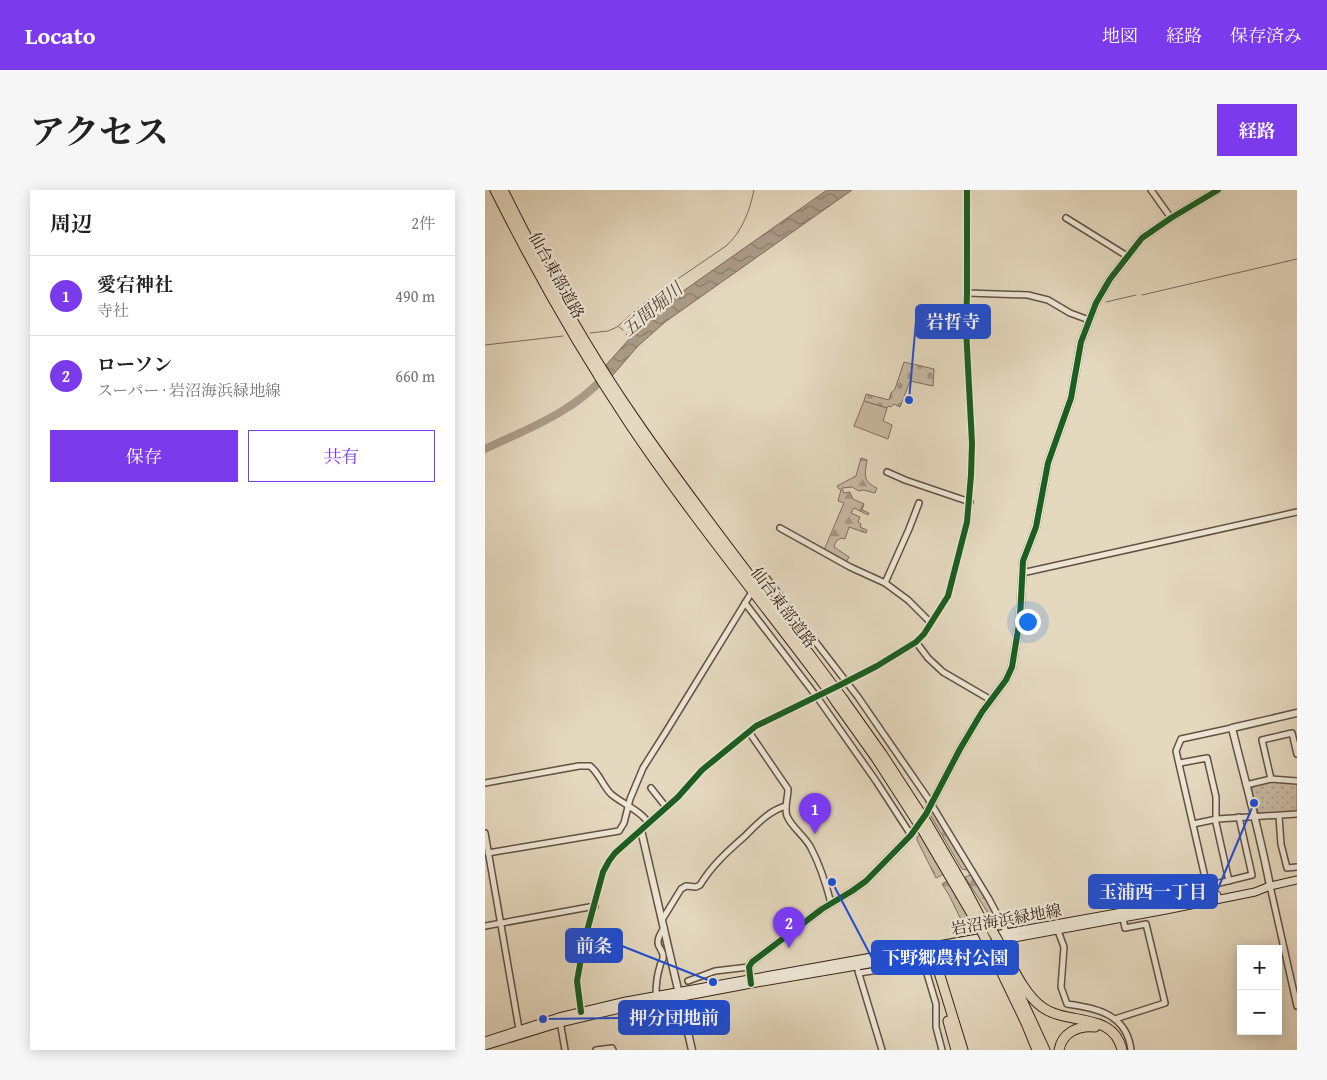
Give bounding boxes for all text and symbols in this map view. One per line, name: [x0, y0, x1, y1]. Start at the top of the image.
text: Locato: [25, 18, 96, 53]
text: 地図: [1102, 22, 1138, 49]
text: 経路: [1166, 22, 1202, 49]
text: 保存済み: [1230, 22, 1302, 49]
button: 経路: [1217, 104, 1297, 156]
text: アクセス: [30, 106, 169, 157]
text: 周辺: [50, 208, 92, 239]
text: 2件: [411, 211, 435, 235]
street label: 仙台東部道路: [523, 227, 591, 323]
text: 愛宕神社: [97, 270, 173, 298]
water label: 五間堀川: [616, 274, 690, 342]
text: 1: [62, 284, 70, 308]
text: 490 m: [395, 284, 435, 308]
text: 寺社: [97, 298, 129, 322]
callout: 岩哲寺: [916, 305, 990, 338]
text: 岩哲寺: [926, 308, 980, 335]
text: ローソン: [97, 350, 172, 378]
text: 2: [62, 364, 70, 388]
text: 660 m: [395, 364, 435, 388]
text: スーパー · 岩沼海浜緑地線: [97, 378, 281, 402]
button: 保存: [50, 430, 238, 482]
button: 共有: [248, 430, 435, 482]
street label: 仙台東部道路: [746, 561, 822, 653]
your location: [1015, 609, 1041, 635]
pin: 1: [799, 793, 831, 834]
callout: 玉浦西一丁目: [1089, 875, 1217, 908]
text: 玉浦西一丁目: [1099, 878, 1207, 905]
street label: 岩沼海浜緑地線: [949, 897, 1063, 941]
pin: 2: [773, 907, 805, 948]
callout: 前条: [566, 929, 622, 962]
text: 前条: [576, 932, 612, 959]
callout: 下野郷農村公園: [872, 941, 1018, 974]
text: 下野郷農村公園: [882, 944, 1008, 971]
map controls: [1237, 945, 1282, 1035]
button: +: [1237, 945, 1282, 990]
button: −: [1237, 990, 1282, 1035]
callout: 押分団地前: [619, 1001, 729, 1034]
text: 押分団地前: [629, 1004, 719, 1031]

